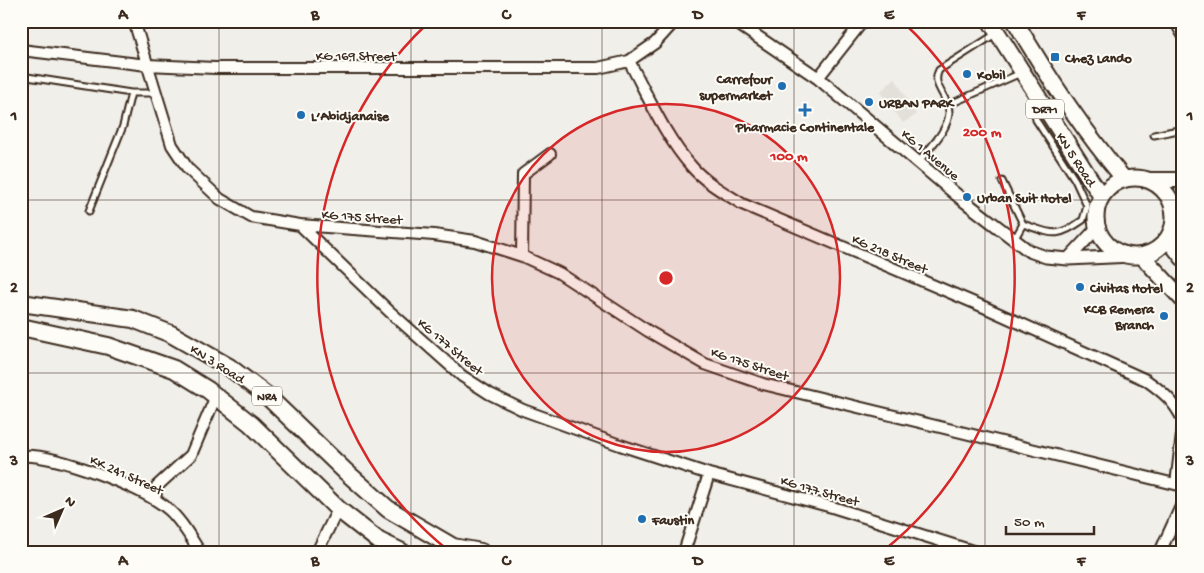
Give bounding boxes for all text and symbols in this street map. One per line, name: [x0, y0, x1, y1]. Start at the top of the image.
text: A: [117, 7, 129, 26]
text: B: [310, 7, 320, 26]
text: C: [501, 7, 512, 26]
text: D: [691, 7, 704, 26]
text: E: [884, 7, 895, 26]
text: F: [1076, 7, 1087, 26]
street label: KG 169 Street: [316, 49, 397, 66]
marker: Chez Lando: [1049, 51, 1061, 63]
place label: Chez Lando: [1064, 51, 1133, 68]
marker: Kobil: [961, 68, 973, 80]
place label: Kobil: [976, 68, 1006, 85]
place label: Carrefour supermarket: [699, 72, 774, 105]
marker: Carrefour supermarket: [776, 80, 788, 92]
marker: URBAN PARK: [863, 96, 875, 108]
place label: URBAN PARK: [879, 96, 956, 113]
road number: DR71: [1026, 100, 1064, 118]
marker: Pharmacie Continentale: [799, 104, 811, 116]
text: 1: [10, 108, 17, 127]
text: 1: [1186, 108, 1193, 127]
marker: L’Abidjanaise: [295, 109, 307, 121]
place label: L’Abidjanaise: [311, 109, 390, 126]
place label: Pharmacie Continentale: [735, 120, 875, 137]
text: 200 m: [963, 124, 1002, 142]
street label: KG 1 Avenue: [897, 127, 963, 186]
street label: KN 5 Road: [1051, 130, 1100, 192]
text: 100 m: [769, 148, 808, 166]
marker: Urban Suit Hotel: [961, 191, 973, 203]
place label: Urban Suit Hotel: [977, 191, 1072, 208]
street label: KG 175 Street: [321, 207, 404, 230]
street label: KG 218 Street: [849, 232, 931, 279]
centre of rings: [657, 269, 675, 287]
text: 2: [10, 280, 18, 299]
text: 2: [1186, 280, 1194, 299]
marker: Civitas Hotel: [1074, 281, 1086, 293]
place label: Civitas Hotel: [1089, 281, 1163, 298]
place label: KCB Remera Branch: [1083, 302, 1155, 335]
marker: KCB Remera Branch: [1158, 310, 1170, 322]
street label: KG 177 Street: [413, 315, 487, 381]
street label: KN 3 Road: [186, 342, 249, 390]
street label: KG 175 Street: [708, 345, 791, 386]
road number: NR4: [252, 386, 282, 406]
text: 3: [9, 453, 18, 472]
street label: KK 241 Street: [87, 453, 166, 501]
text: 3: [1185, 453, 1194, 472]
street label: KG 177 Street: [778, 473, 862, 512]
north arrow: [38, 486, 88, 536]
text: N: [60, 493, 79, 512]
scale bar: [1006, 503, 1094, 535]
marker: Faustin: [636, 513, 648, 525]
place label: Faustin: [651, 513, 694, 530]
text: 50 m: [1014, 514, 1045, 532]
text: A: [117, 553, 129, 572]
text: B: [310, 553, 320, 572]
text: C: [501, 553, 512, 572]
text: D: [691, 553, 704, 572]
text: E: [884, 553, 895, 572]
text: F: [1076, 553, 1087, 572]

